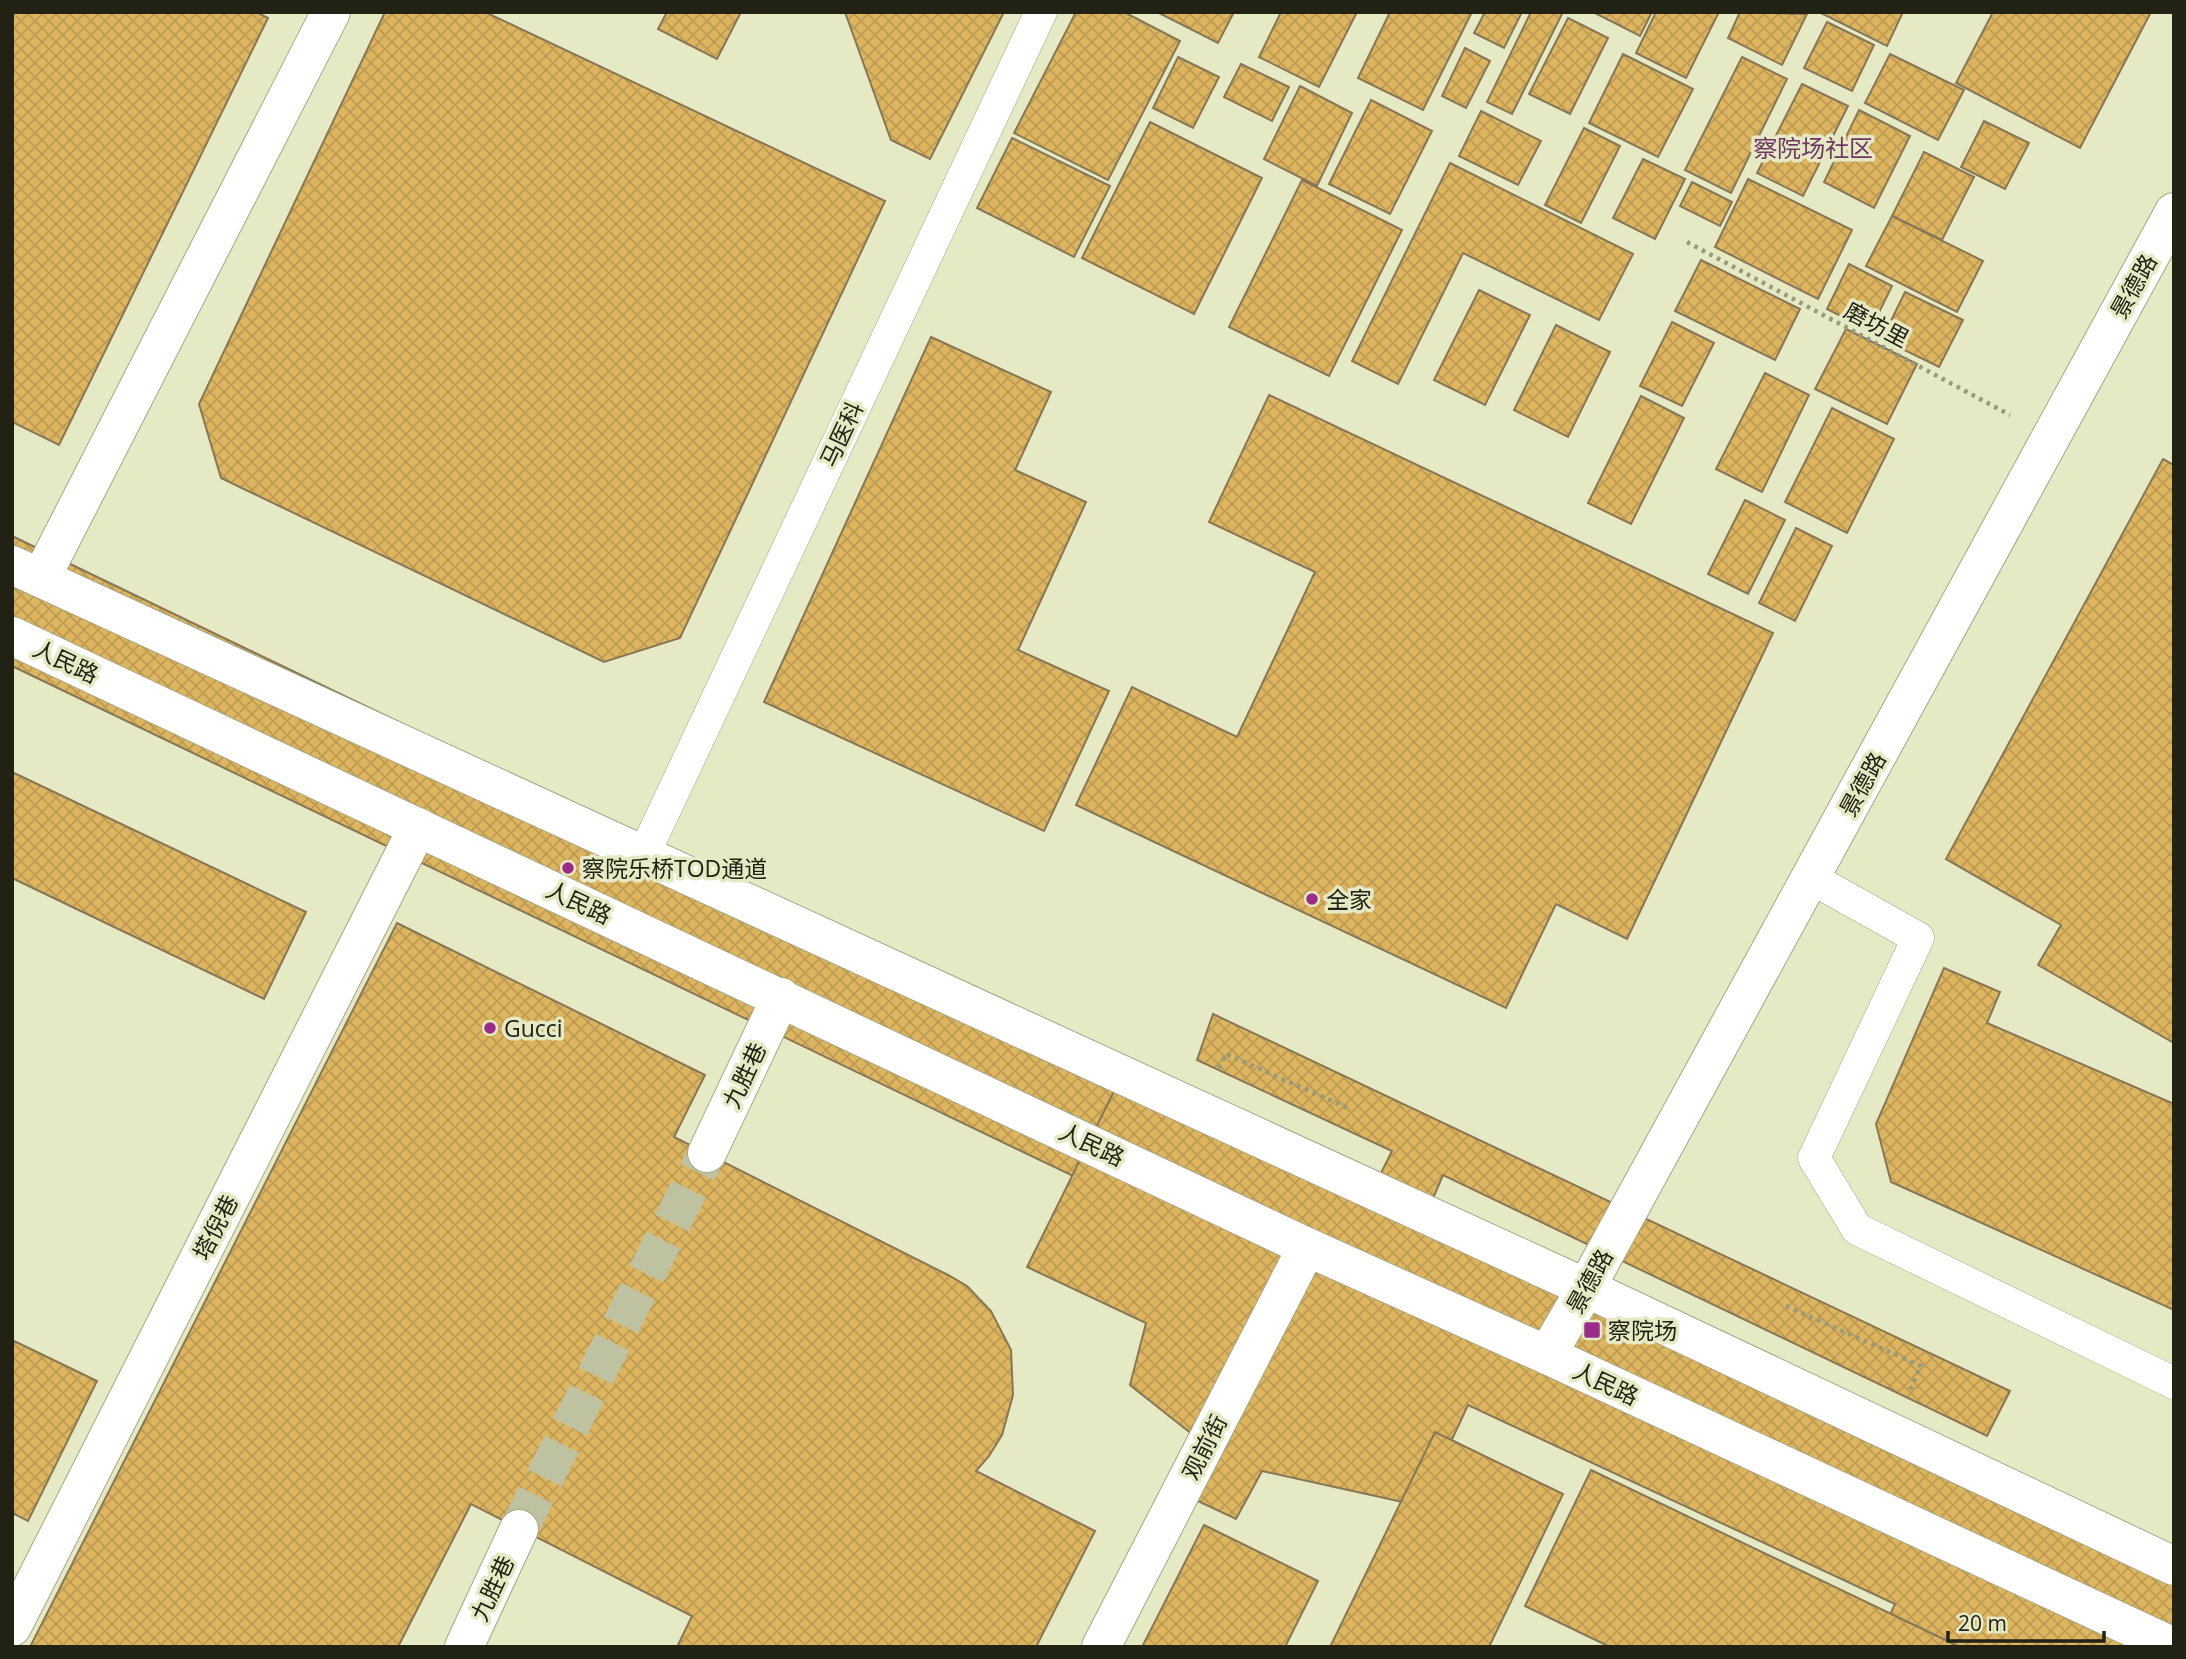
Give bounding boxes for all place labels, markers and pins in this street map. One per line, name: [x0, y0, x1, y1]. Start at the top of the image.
place label: 察院乐桥TOD通道: [582, 852, 767, 884]
marker: 察院乐桥TOD通道: [560, 860, 576, 876]
place label: 全家: [1326, 883, 1372, 915]
marker: 全家: [1304, 891, 1320, 907]
place label: Gucci: [504, 1012, 563, 1044]
marker: Gucci: [482, 1020, 498, 1036]
place label: 察院场: [1608, 1314, 1677, 1346]
marker: 察院场: [1582, 1320, 1602, 1340]

